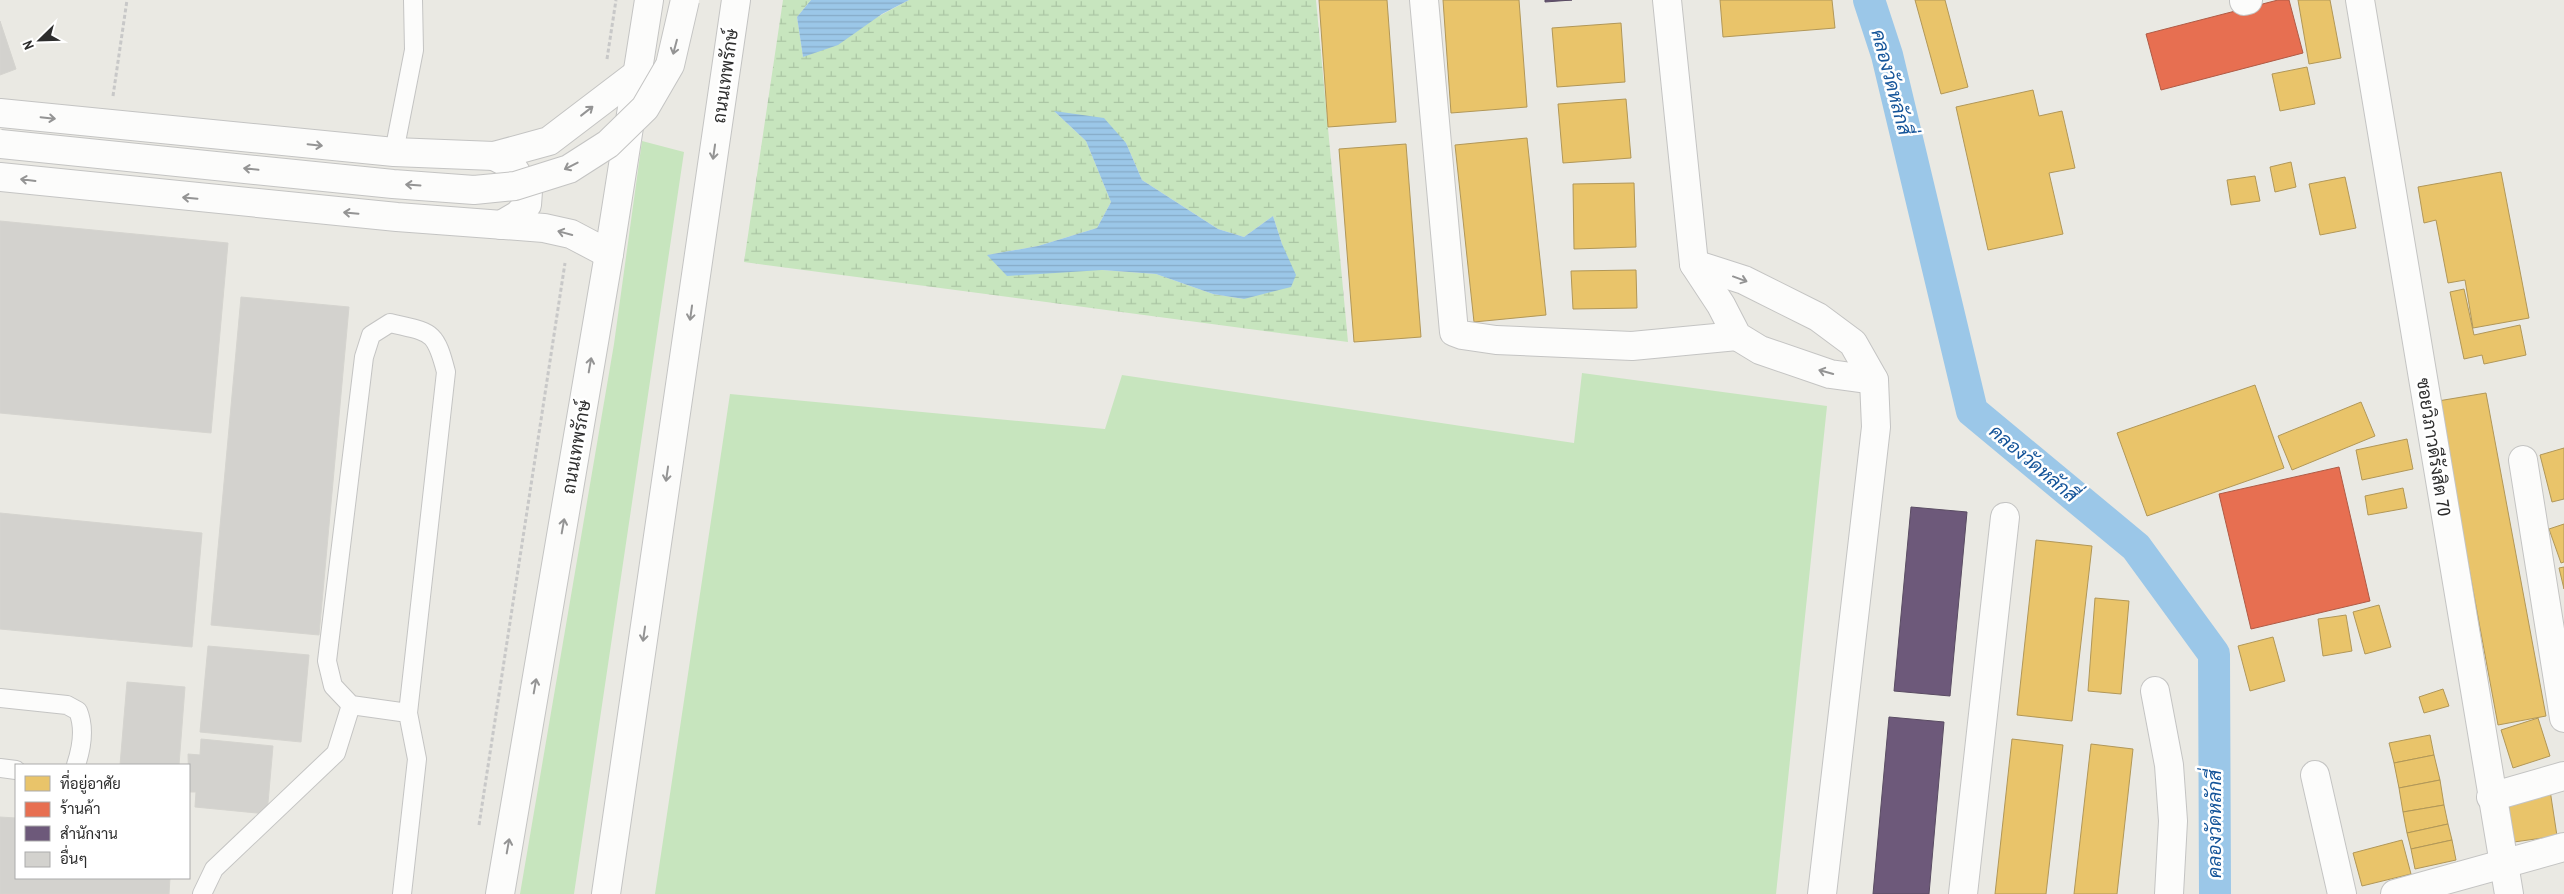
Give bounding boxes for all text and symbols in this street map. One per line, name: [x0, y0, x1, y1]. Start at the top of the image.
north arrow: [15, 15, 65, 65]
water label: คลองวัดหลักสี่: [1865, 25, 1923, 140]
street label: ถนนเทพรักษ์: [706, 26, 744, 125]
text: N: [18, 38, 38, 52]
one-way arrow: [669, 39, 679, 55]
one-way arrow: [580, 106, 593, 117]
one-way arrow: [40, 113, 56, 123]
one-way arrow: [306, 140, 322, 149]
one-way arrow: [709, 144, 719, 160]
one-way arrow: [564, 161, 579, 171]
one-way arrow: [243, 165, 259, 174]
one-way arrow: [20, 175, 36, 185]
one-way arrow: [405, 181, 421, 190]
one-way arrow: [182, 193, 198, 203]
one-way arrow: [344, 208, 360, 218]
one-way arrow: [558, 228, 574, 237]
one-way arrow: [1732, 275, 1748, 284]
one-way arrow: [685, 305, 695, 321]
one-way arrow: [585, 358, 595, 374]
one-way arrow: [1818, 366, 1834, 376]
street label: ซอยวิภาวดีรังสิต 70: [2411, 376, 2457, 518]
street label: ถนนเทพรักษ์: [555, 397, 597, 496]
water label: คลองวัดหลักสี่: [1984, 415, 2088, 509]
one-way arrow: [662, 465, 672, 481]
one-way arrow: [558, 518, 568, 534]
one-way arrow: [638, 626, 648, 642]
one-way arrow: [531, 678, 541, 694]
legend: [15, 764, 190, 879]
water label: คลองวัดหลักสี่: [2197, 768, 2227, 878]
text: ที่อยู่อาศัย: [60, 769, 121, 794]
text: ร้านค้า: [60, 798, 100, 819]
text: สำนักงาน: [60, 823, 118, 844]
one-way arrow: [504, 838, 514, 854]
text: อื่นๆ: [60, 844, 88, 869]

